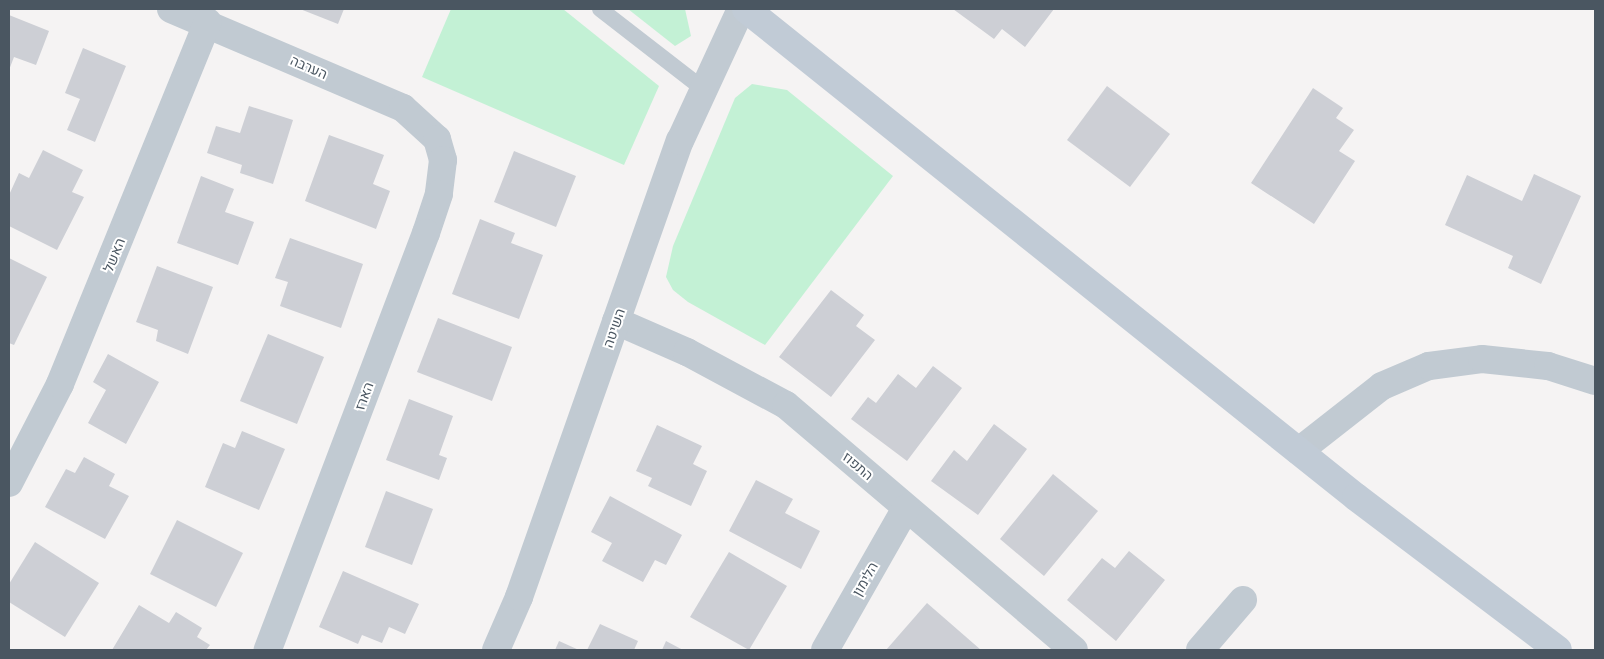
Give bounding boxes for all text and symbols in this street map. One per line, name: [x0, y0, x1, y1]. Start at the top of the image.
street label: הערבה: [288, 51, 330, 83]
street label: האשל: [100, 235, 128, 275]
street label: השיטה: [599, 306, 629, 350]
street label: הארז: [351, 379, 377, 413]
street label: התפוז: [839, 448, 877, 484]
street label: הלימון: [849, 559, 881, 599]

